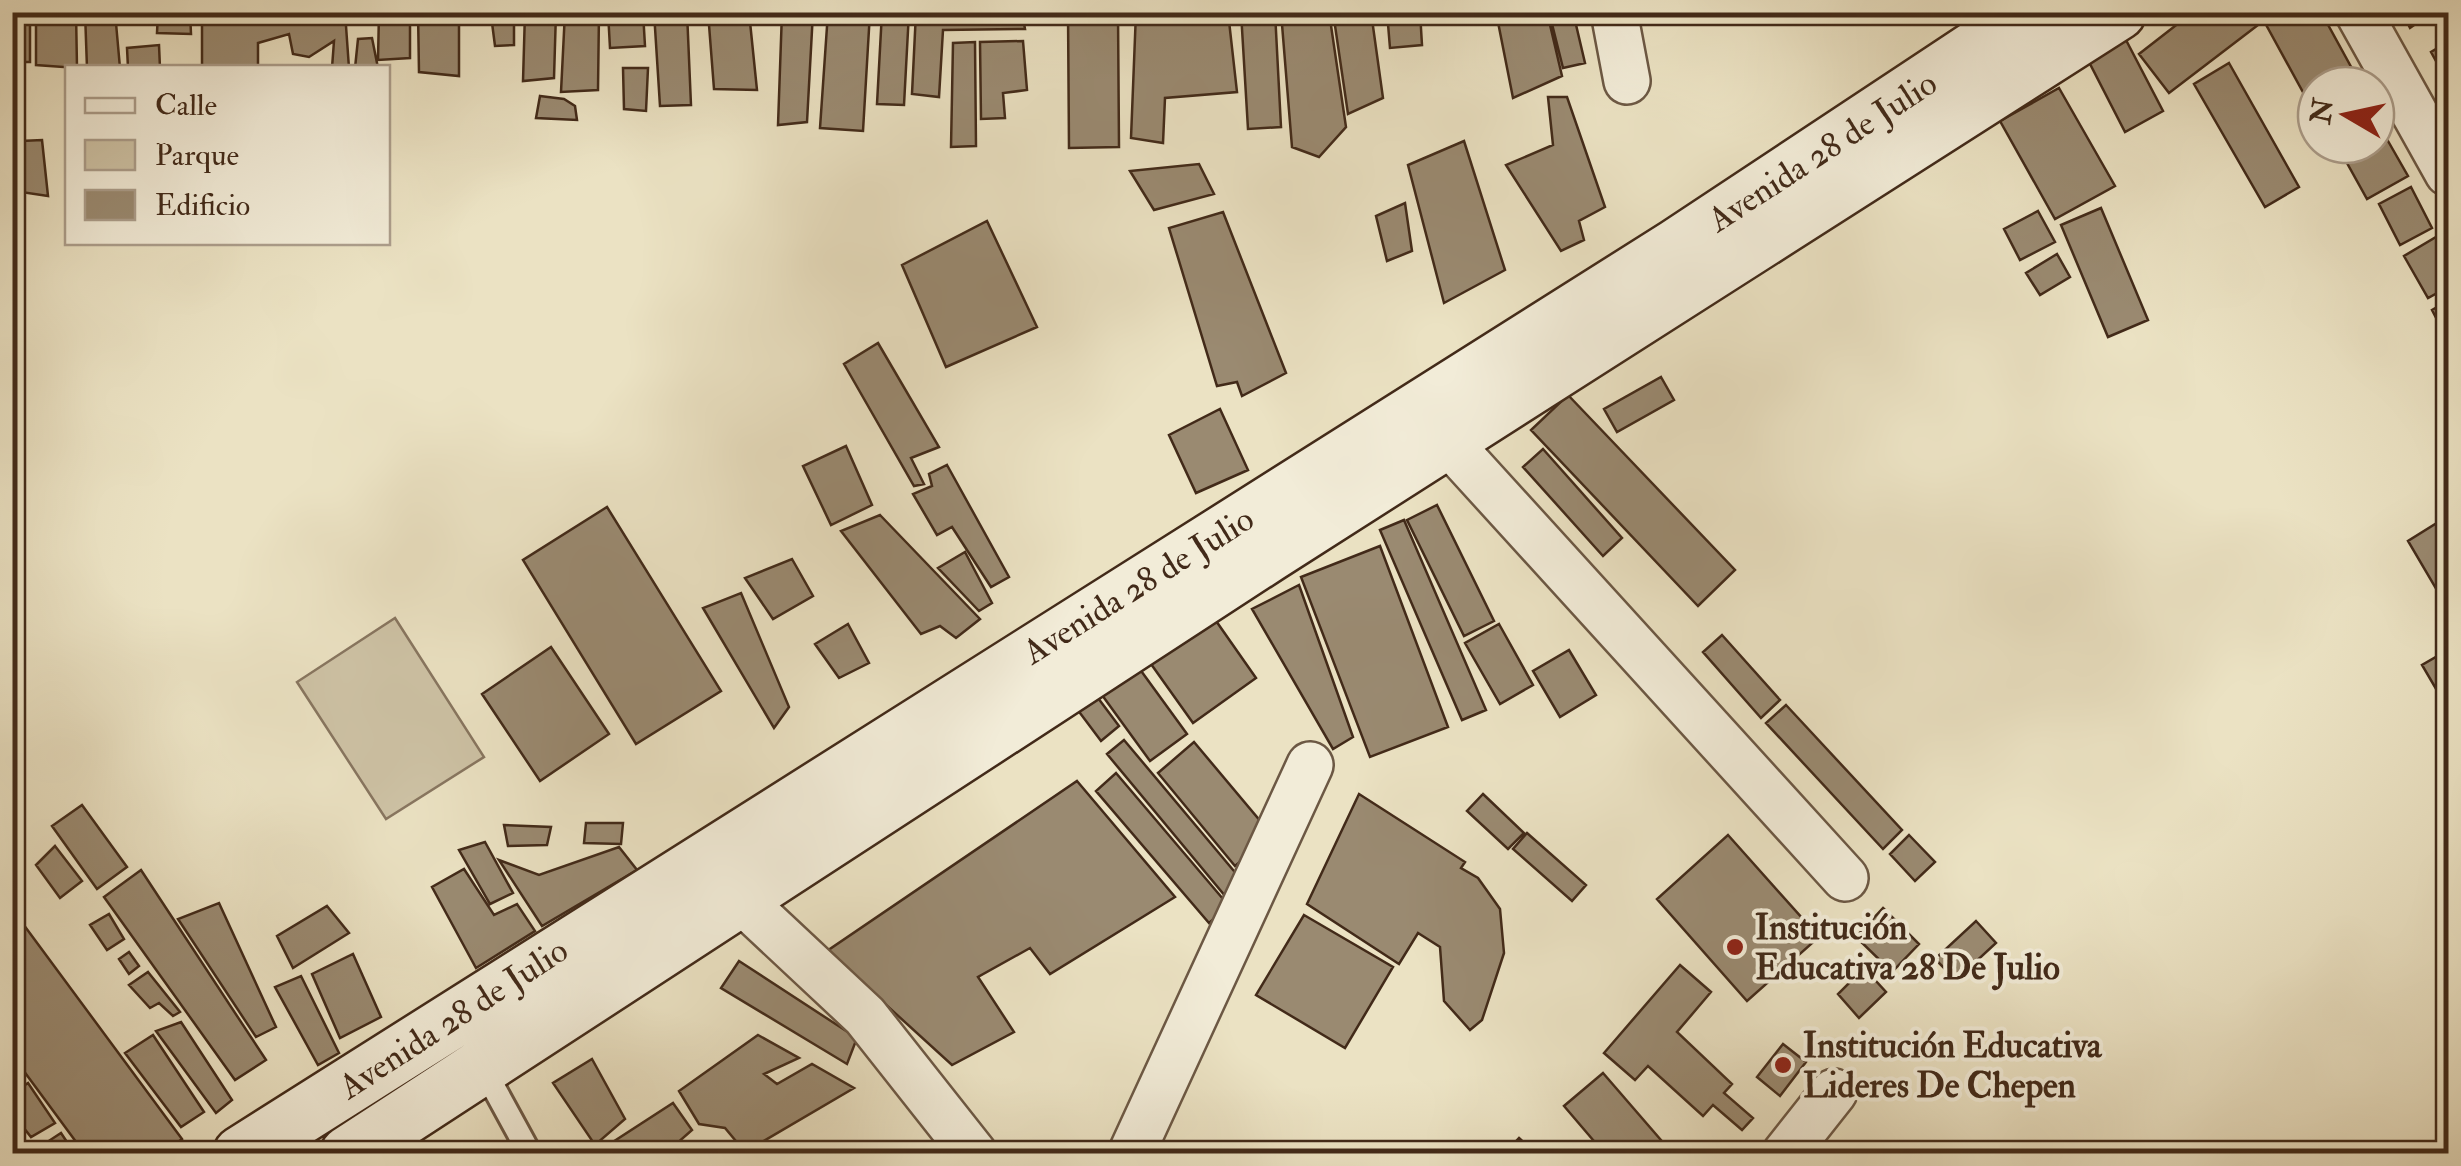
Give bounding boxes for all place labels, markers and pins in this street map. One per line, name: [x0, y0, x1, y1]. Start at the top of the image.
place label: Institución Educativa 28 De Julio: [1755, 906, 2060, 991]
marker: Institución Educativa 28 De Julio: [1724, 936, 1746, 958]
place label: Institución Educativa Lideres De Chepen: [1803, 1024, 2103, 1108]
marker: Institución Educativa Lideres De Chepen: [1772, 1054, 1794, 1076]

